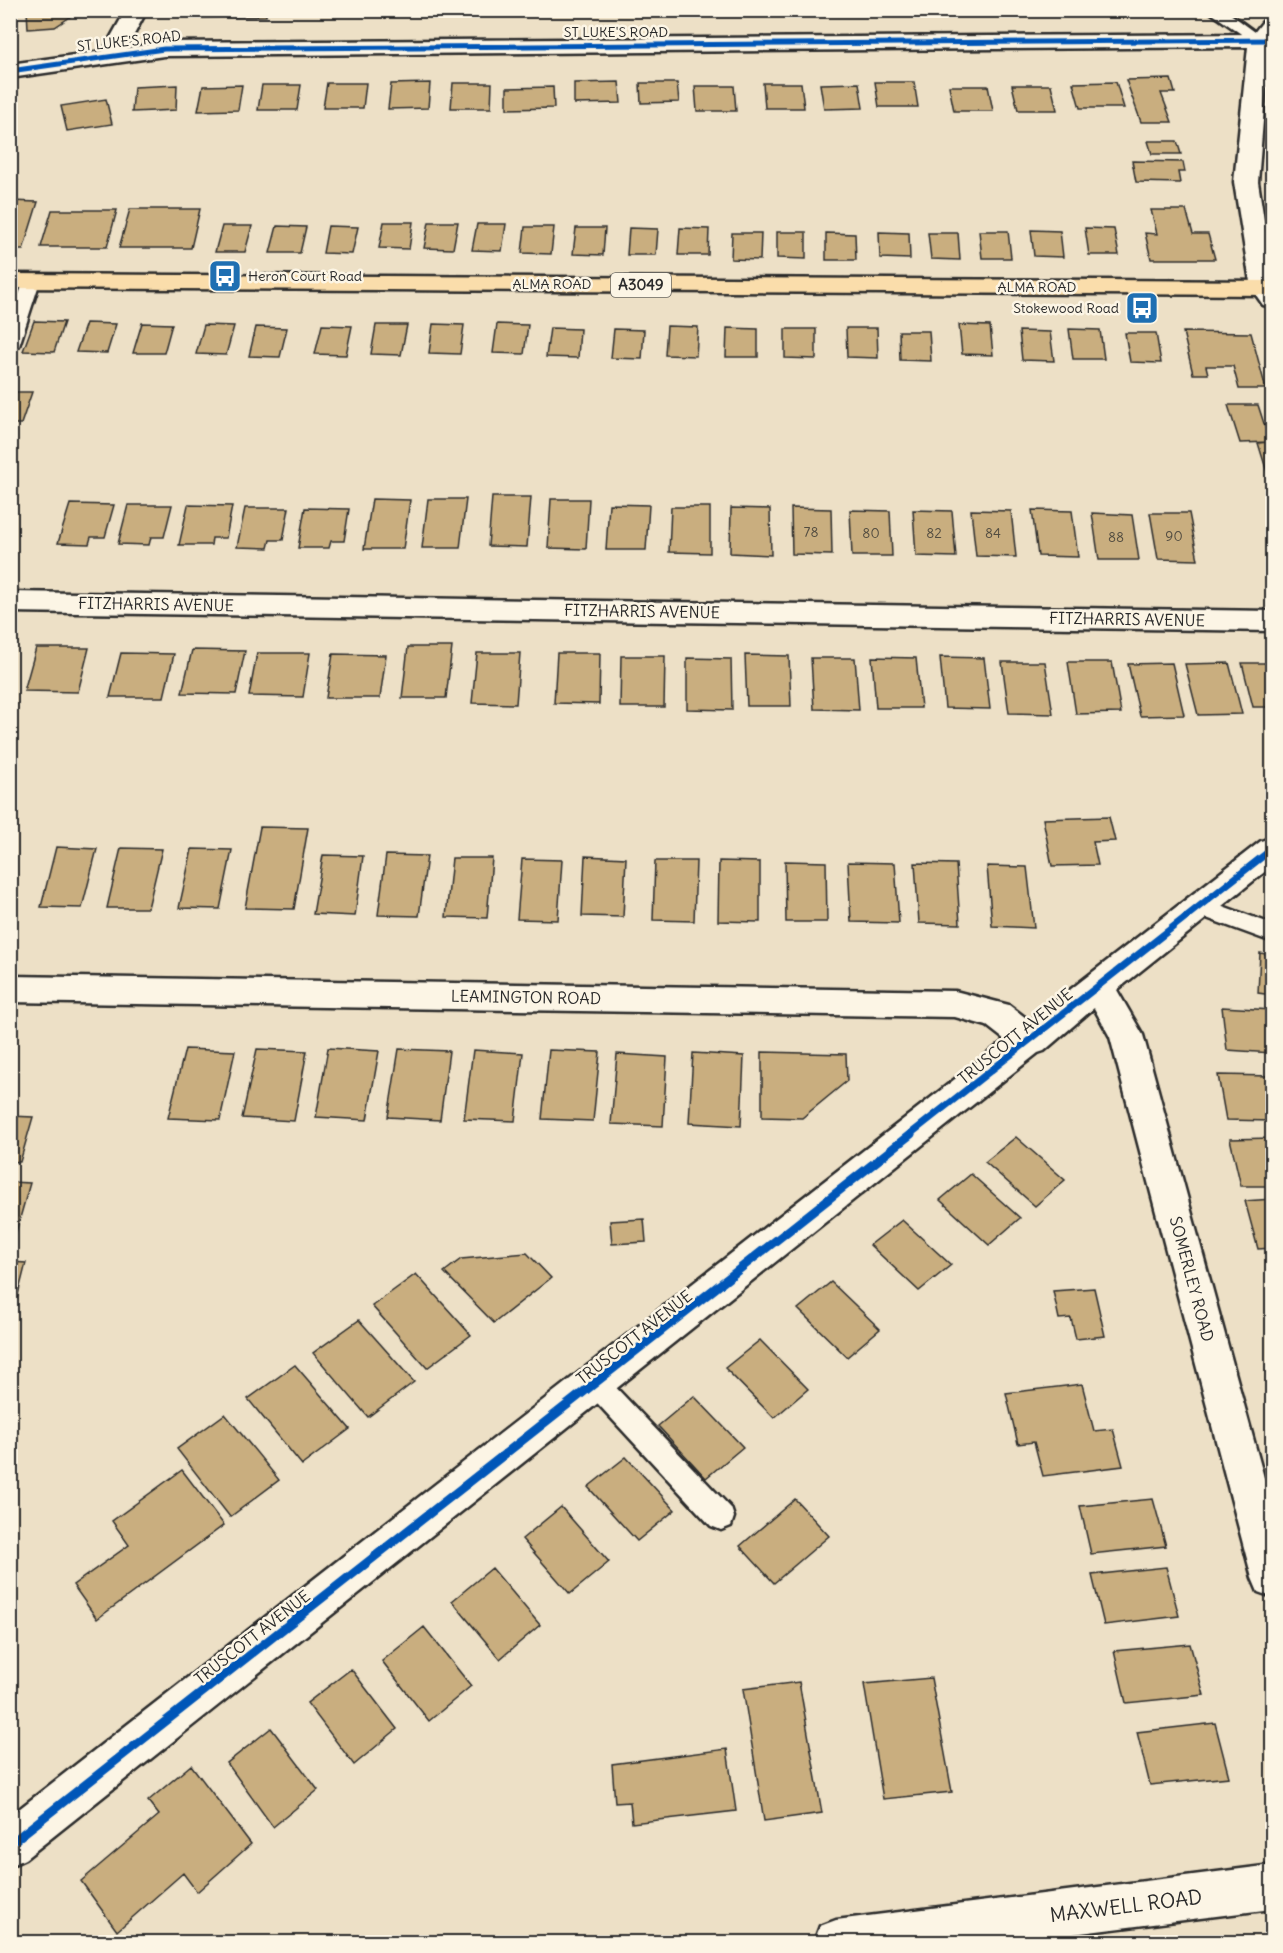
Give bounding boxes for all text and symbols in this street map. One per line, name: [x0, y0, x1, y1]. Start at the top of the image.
street label: ST LUKE'S ROAD: [564, 23, 668, 41]
street label: ST LUKE'S ROAD: [76, 27, 182, 55]
bus stop icon: Heron Court Road: [207, 258, 243, 294]
place label: Heron Court Road: [248, 267, 362, 285]
road number: A3049: [611, 273, 671, 297]
street label: ALMA ROAD: [513, 275, 592, 293]
street label: ALMA ROAD: [998, 278, 1077, 296]
bus stop icon: Stokewood Road: [1124, 290, 1160, 326]
place label: Stokewood Road: [1013, 299, 1119, 317]
house number: 78: [804, 523, 818, 541]
house number: 80: [862, 524, 880, 542]
house number: 82: [926, 524, 942, 542]
house number: 84: [985, 524, 1001, 542]
house number: 90: [1165, 527, 1183, 545]
house number: 88: [1108, 528, 1124, 546]
street label: FITZHARRIS AVENUE: [78, 593, 234, 615]
street label: FITZHARRIS AVENUE: [564, 600, 720, 622]
street label: FITZHARRIS AVENUE: [1049, 608, 1205, 630]
street label: TRUSCOTT AVENUE: [954, 984, 1076, 1088]
street label: LEAMINGTON ROAD: [451, 986, 601, 1008]
street label: SOMERLEY ROAD: [1166, 1214, 1218, 1344]
street label: TRUSCOTT AVENUE: [572, 1286, 696, 1388]
street label: TRUSCOTT AVENUE: [190, 1586, 314, 1688]
street label: MAXWELL ROAD: [1048, 1884, 1203, 1927]

